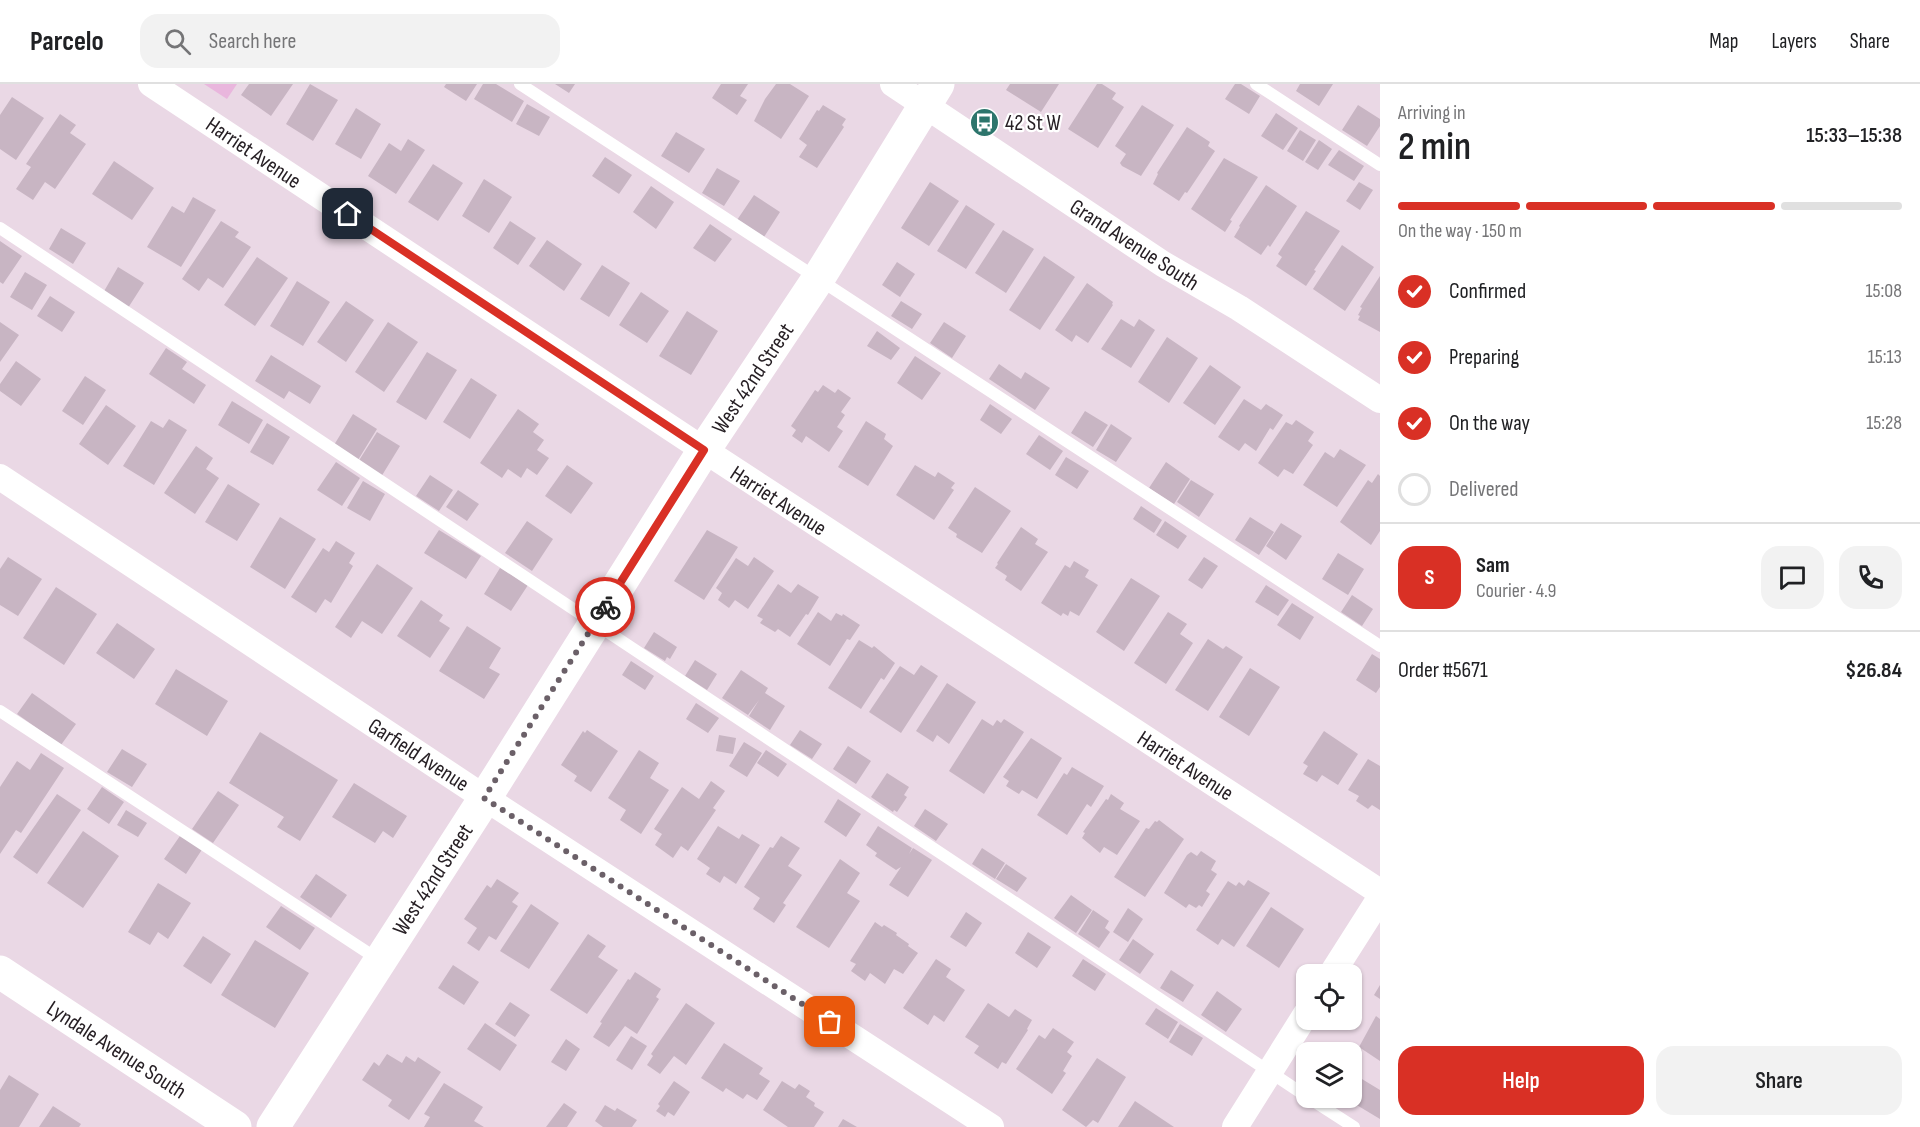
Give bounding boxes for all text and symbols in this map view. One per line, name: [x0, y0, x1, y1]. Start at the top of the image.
search box: [140, 14, 560, 68]
text: Parcelo: [30, 25, 104, 58]
icon: search: [161, 25, 194, 58]
text: Search here: [209, 28, 296, 55]
text: Map: [1709, 29, 1738, 54]
text: Layers: [1771, 29, 1817, 54]
text: Share: [1850, 29, 1890, 54]
text: Arriving in: [1398, 101, 1466, 125]
bus stop icon: 42 St W: [968, 106, 1000, 138]
place label: 42 St W: [1005, 110, 1061, 137]
street label: Harriet Avenue: [200, 112, 306, 195]
text: 15:33–15:38: [1806, 122, 1902, 149]
text: 2 min: [1398, 124, 1471, 171]
pin: [322, 188, 373, 239]
street label: Grand Avenue South: [1064, 193, 1204, 297]
icon: home: [331, 197, 364, 230]
text: On the way · 150 m: [1398, 219, 1522, 243]
icon: check: [1398, 275, 1431, 308]
text: Confirmed: [1449, 278, 1526, 305]
text: 15:08: [1866, 279, 1902, 303]
street label: West 42nd Street: [706, 318, 800, 439]
icon: check: [1398, 341, 1431, 374]
text: Preparing: [1449, 344, 1519, 371]
text: 15:13: [1868, 345, 1902, 369]
icon: check: [1398, 407, 1431, 440]
text: On the way: [1449, 410, 1530, 437]
text: 15:28: [1866, 411, 1902, 435]
street label: Harriet Avenue: [725, 460, 831, 542]
text: Delivered: [1449, 476, 1518, 503]
button: chat: [1761, 546, 1824, 609]
button: phone: [1839, 546, 1902, 609]
text: Sam: [1476, 552, 1510, 579]
text: S: [1425, 564, 1434, 591]
courier: [575, 577, 635, 637]
text: Courier · 4.9: [1476, 579, 1556, 603]
icon: bike: [589, 591, 622, 624]
text: Order #5671: [1398, 657, 1488, 684]
text: $26.84: [1845, 657, 1902, 684]
street label: Garfield Avenue: [363, 713, 474, 798]
street label: Harriet Avenue: [1132, 725, 1238, 807]
street label: West 42nd Street: [387, 819, 480, 941]
map controls: [1296, 964, 1362, 1108]
button: locate: [1296, 964, 1362, 1030]
street label: Lyndale Avenue South: [41, 995, 191, 1105]
pin: [804, 996, 855, 1047]
icon: bag: [813, 1005, 846, 1038]
button: layers: [1296, 1042, 1362, 1108]
button: Help: [1398, 1046, 1644, 1115]
button: Share: [1656, 1046, 1902, 1115]

